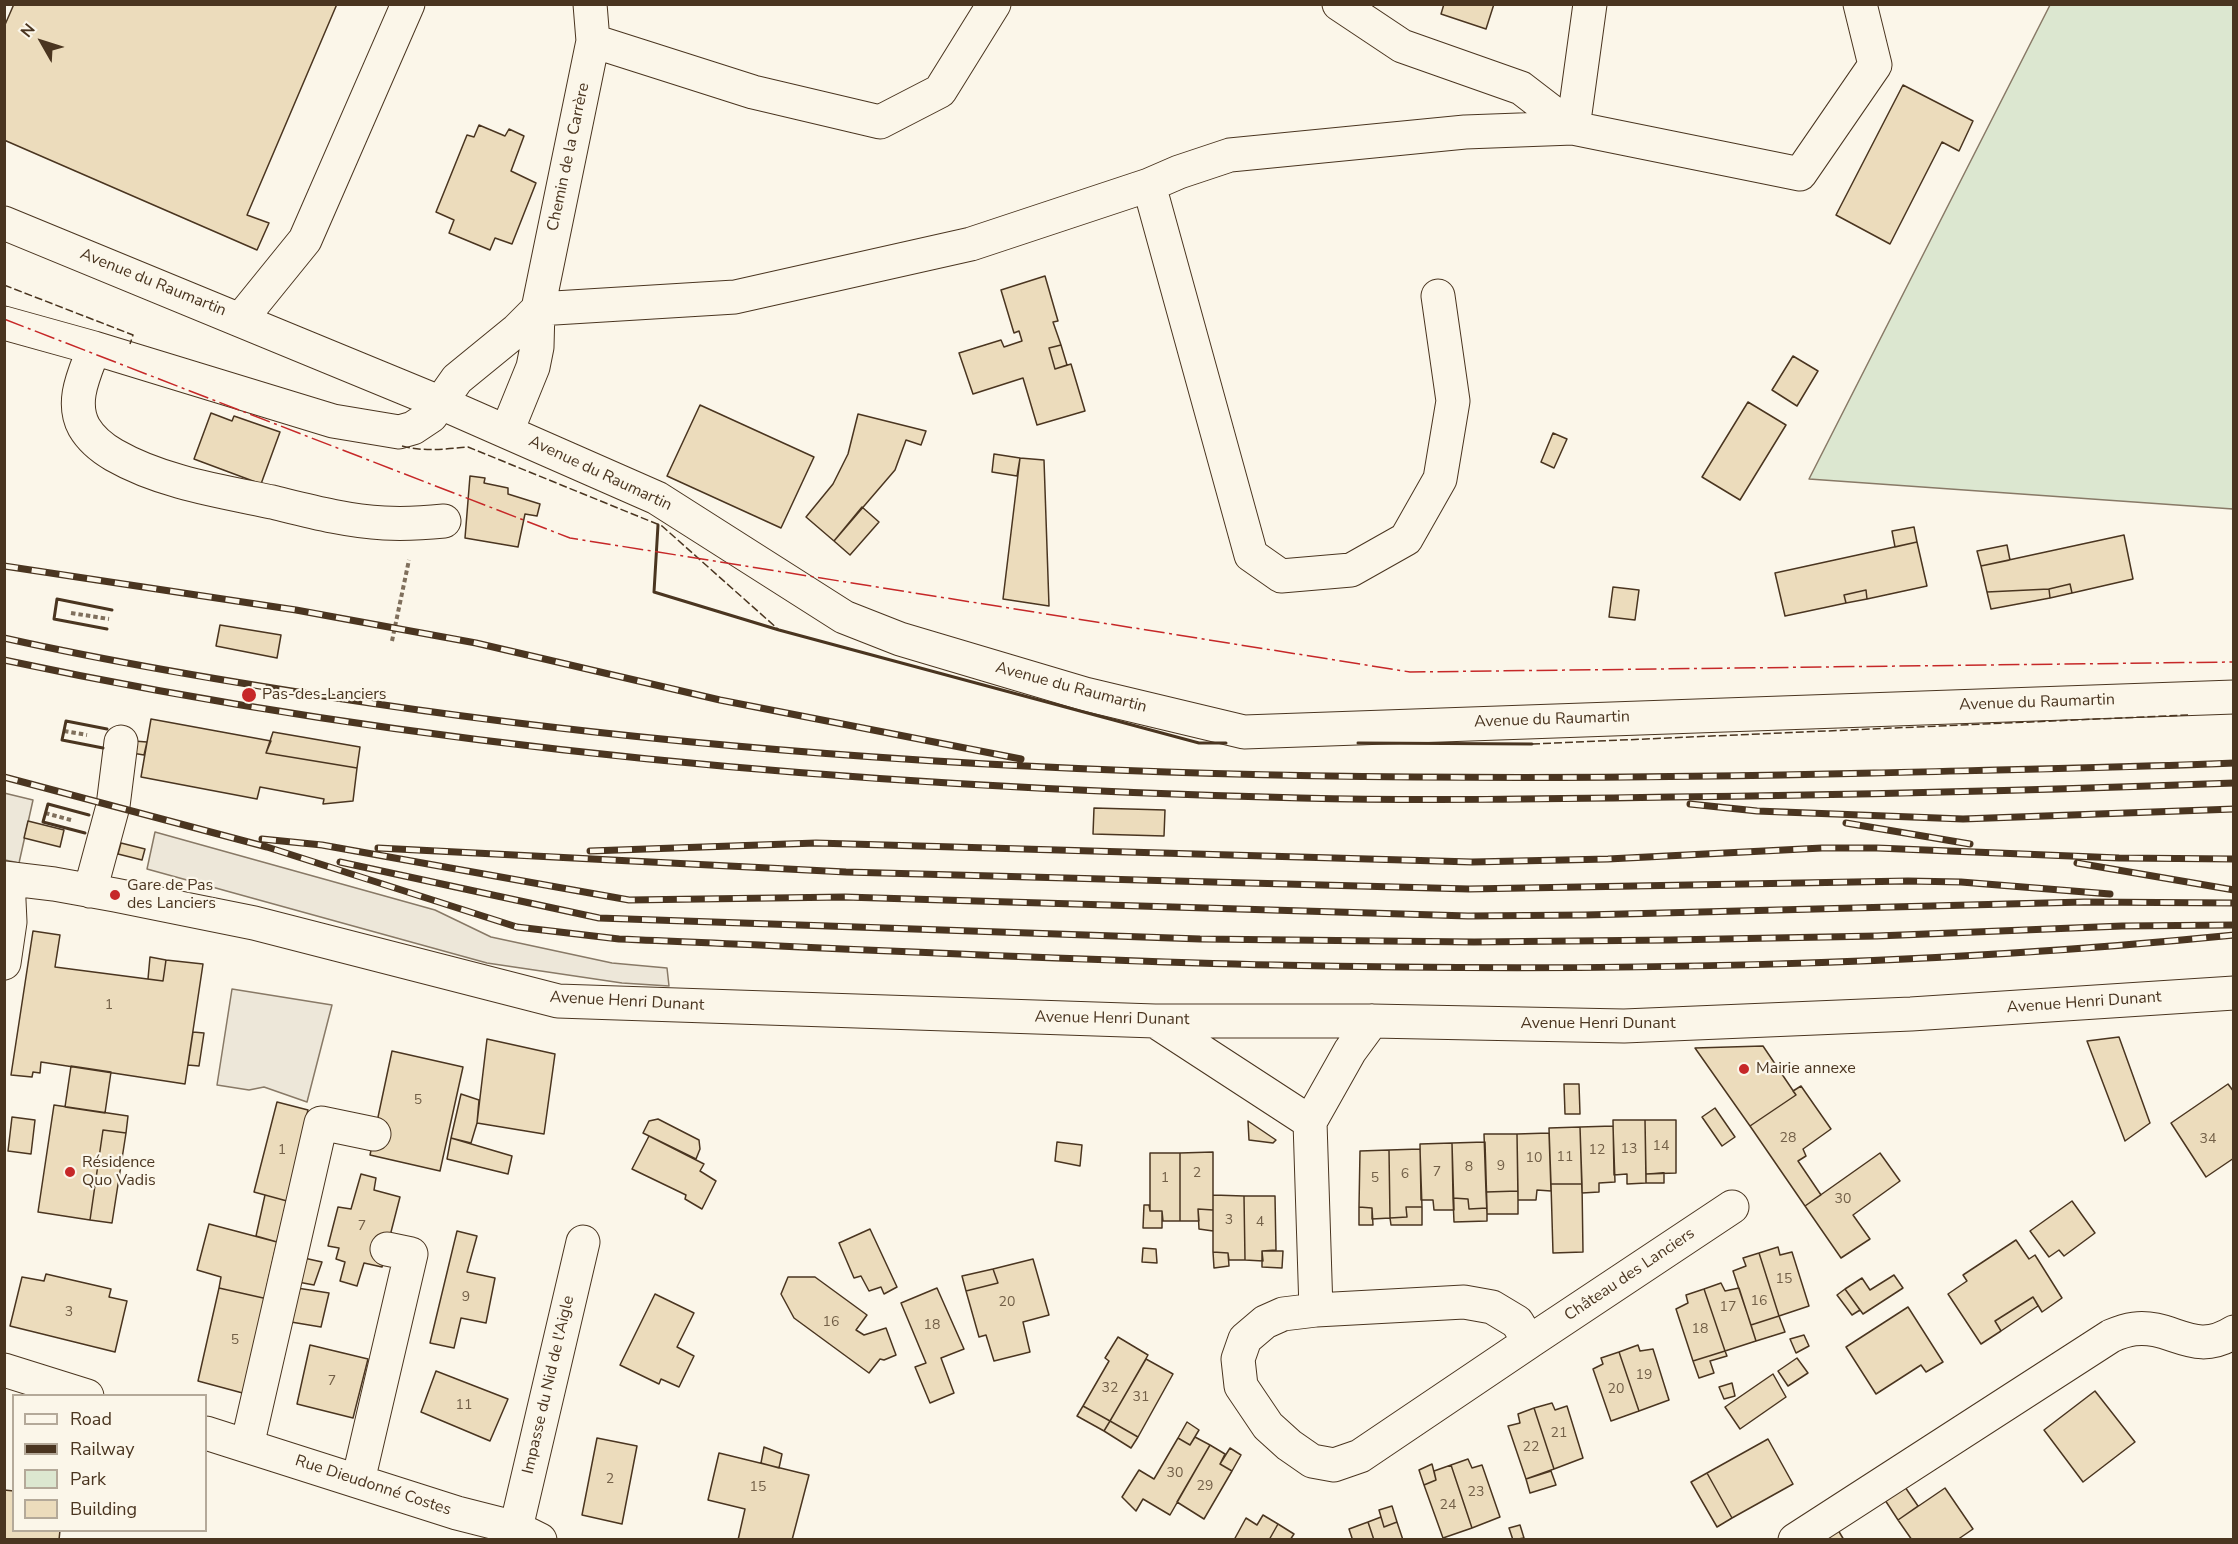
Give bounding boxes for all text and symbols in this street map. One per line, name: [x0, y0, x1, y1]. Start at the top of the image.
north arrow: [12, 12, 72, 72]
text: N: [16, 19, 40, 42]
street label: Chemin de la Carrère: [544, 81, 594, 233]
street label: Avenue du Raumartin: [77, 245, 229, 321]
street label: Avenue du Raumartin: [525, 432, 675, 516]
street label: Avenue du Raumartin: [993, 659, 1149, 717]
place label: Pas-des-Lanciers: [262, 685, 386, 705]
marker: Pas-des-Lanciers: [240, 686, 258, 704]
street label: Avenue du Raumartin: [1959, 691, 2115, 715]
street label: Avenue du Raumartin: [1474, 708, 1630, 732]
place label: Gare de Pas des Lanciers: [127, 876, 216, 914]
marker: Gare de Pas des Lanciers: [108, 888, 122, 902]
street label: Avenue Henri Dunant: [549, 988, 705, 1016]
street label: Avenue Henri Dunant: [2006, 988, 2162, 1018]
house number: 1: [105, 998, 113, 1014]
street label: Avenue Henri Dunant: [1034, 1008, 1190, 1030]
street label: Avenue Henri Dunant: [1521, 1014, 1675, 1034]
place label: Mairie annexe: [1756, 1059, 1856, 1079]
marker: Mairie annexe: [1737, 1062, 1751, 1076]
house number: 5: [414, 1093, 422, 1109]
house number: 28: [1780, 1131, 1796, 1147]
house number: 34: [2200, 1132, 2216, 1148]
house number: 14: [1653, 1139, 1669, 1155]
house number: 13: [1621, 1142, 1637, 1158]
house number: 1: [278, 1143, 286, 1159]
house number: 12: [1589, 1143, 1605, 1159]
house number: 11: [1557, 1150, 1573, 1166]
house number: 10: [1526, 1151, 1542, 1167]
place label: Résidence Quo Vadis: [82, 1153, 156, 1191]
house number: 9: [1497, 1159, 1505, 1175]
house number: 8: [1465, 1160, 1473, 1176]
marker: Résidence Quo Vadis: [63, 1165, 77, 1179]
house number: 7: [1433, 1165, 1441, 1181]
house number: 2: [1193, 1166, 1201, 1182]
house number: 6: [1401, 1167, 1409, 1183]
house number: 1: [1161, 1171, 1169, 1187]
house number: 5: [1371, 1171, 1379, 1187]
house number: 30: [1835, 1192, 1851, 1208]
house number: 3: [1225, 1213, 1233, 1229]
house number: 4: [1256, 1215, 1264, 1231]
house number: 7: [358, 1219, 366, 1235]
street label: Château des Lanciers: [1561, 1224, 1699, 1326]
house number: 15: [1776, 1272, 1792, 1288]
house number: 9: [462, 1290, 470, 1306]
street label: Impasse du Nid de l'Aigle: [519, 1294, 579, 1476]
house number: 16: [1751, 1294, 1767, 1310]
house number: 20: [999, 1295, 1015, 1311]
house number: 17: [1720, 1300, 1736, 1316]
house number: 3: [65, 1305, 73, 1321]
house number: 16: [823, 1315, 839, 1331]
house number: 18: [924, 1318, 940, 1334]
house number: 18: [1692, 1322, 1708, 1338]
house number: 5: [231, 1333, 239, 1349]
house number: 19: [1636, 1368, 1652, 1384]
house number: 7: [328, 1374, 336, 1390]
house number: 32: [1102, 1381, 1118, 1397]
house number: 20: [1608, 1382, 1624, 1398]
house number: 31: [1133, 1390, 1149, 1406]
legend: [12, 1394, 207, 1532]
house number: 11: [456, 1398, 472, 1414]
text: Road: [70, 1407, 112, 1431]
house number: 21: [1551, 1426, 1567, 1442]
text: Railway: [70, 1437, 135, 1461]
house number: 22: [1523, 1440, 1539, 1456]
street label: Rue Dieudonné Costes: [293, 1452, 453, 1520]
house number: 30: [1167, 1466, 1183, 1482]
text: Park: [70, 1467, 106, 1491]
house number: 2: [606, 1472, 614, 1488]
house number: 29: [1197, 1479, 1213, 1495]
house number: 15: [750, 1480, 766, 1496]
house number: 23: [1468, 1485, 1484, 1501]
text: Building: [70, 1497, 137, 1521]
house number: 24: [1440, 1498, 1456, 1514]

